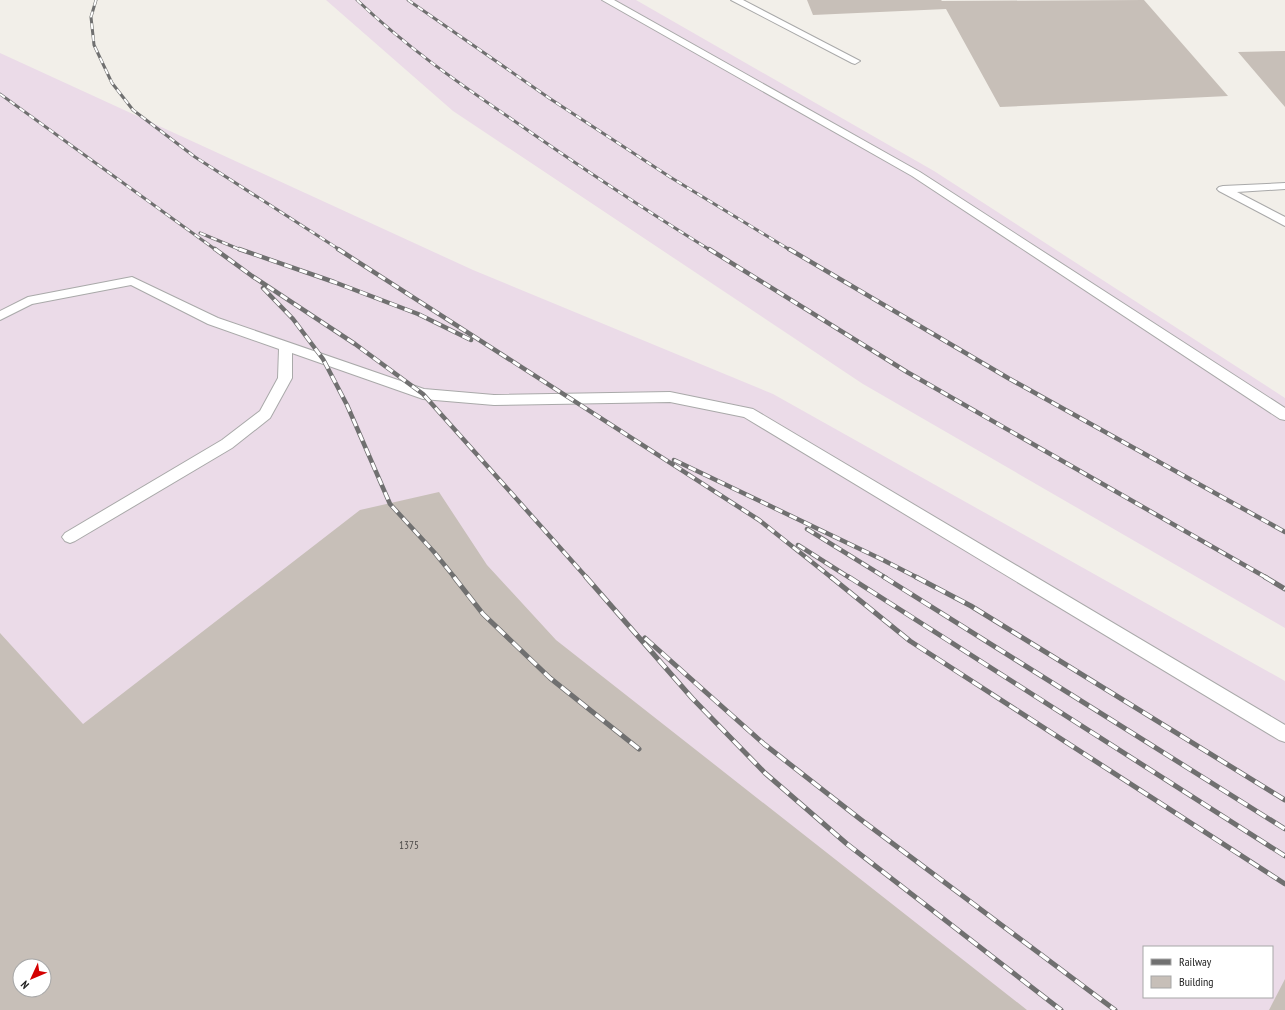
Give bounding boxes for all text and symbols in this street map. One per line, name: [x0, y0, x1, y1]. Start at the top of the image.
house number: 1375: [399, 838, 419, 852]
legend: [1143, 946, 1273, 998]
text: Railway: [1179, 954, 1212, 969]
north arrow: [12, 958, 52, 998]
text: Building: [1179, 974, 1214, 989]
text: N: [18, 978, 32, 992]

